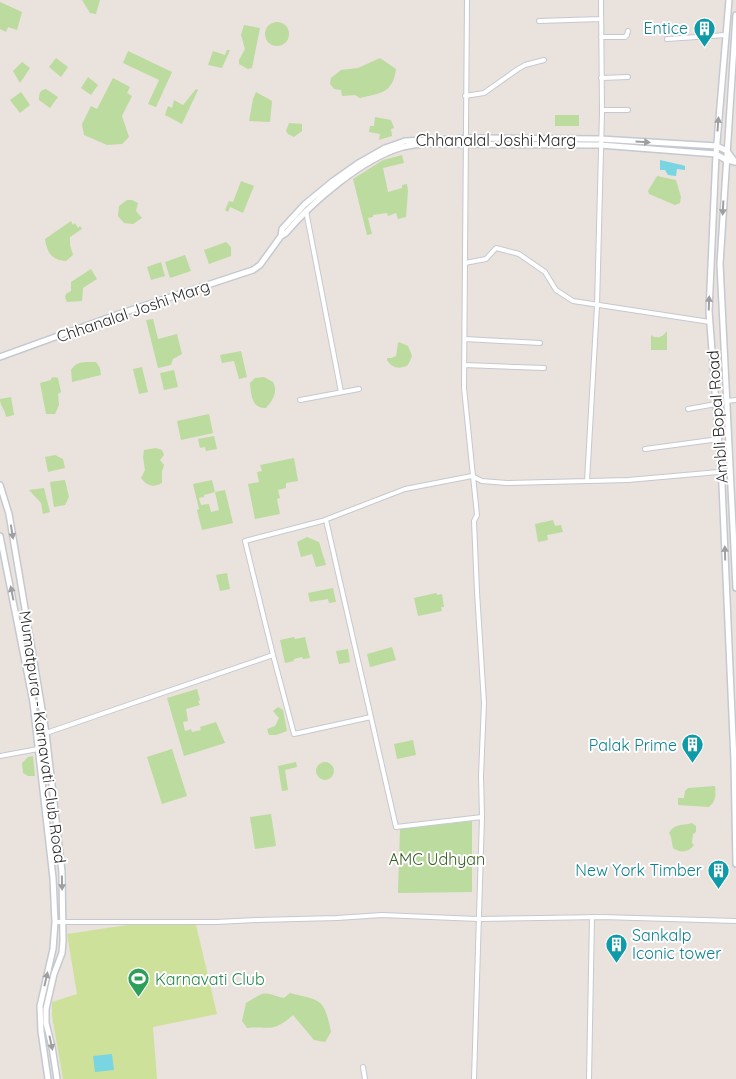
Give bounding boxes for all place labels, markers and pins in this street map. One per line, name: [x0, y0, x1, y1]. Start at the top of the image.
building icon: Entice: [692, 16, 716, 47]
place label: Entice: [643, 18, 688, 38]
building icon: Palak Prime: [681, 733, 705, 764]
place label: Palak Prime: [589, 735, 677, 755]
building icon: New York Timber: [706, 858, 730, 889]
place label: New York Timber: [575, 860, 702, 880]
place label: Sankalp Iconic tower: [632, 925, 722, 963]
building icon: Sankalp Iconic tower: [604, 932, 628, 963]
sports icon: Karnavati Club: [127, 967, 151, 998]
place label: Karnavati Club: [155, 969, 265, 989]

